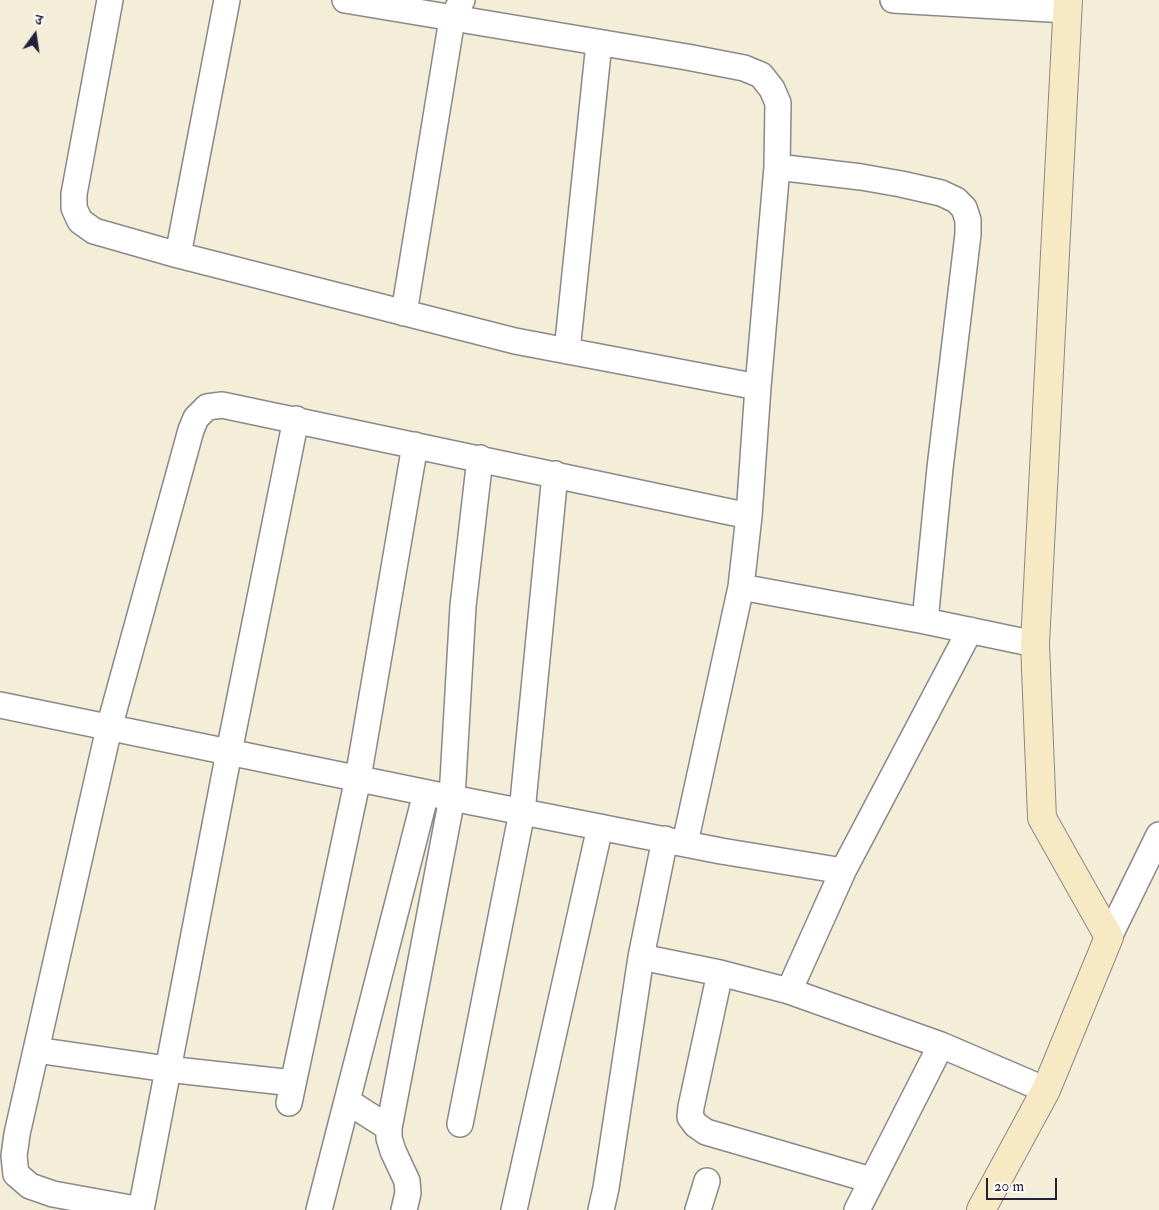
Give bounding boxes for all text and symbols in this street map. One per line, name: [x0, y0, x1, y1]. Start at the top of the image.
north arrow: [10, 10, 60, 60]
text: उ: [33, 11, 44, 29]
scale bar: [989, 1168, 1060, 1200]
text: 20 m: [994, 1177, 1024, 1196]

